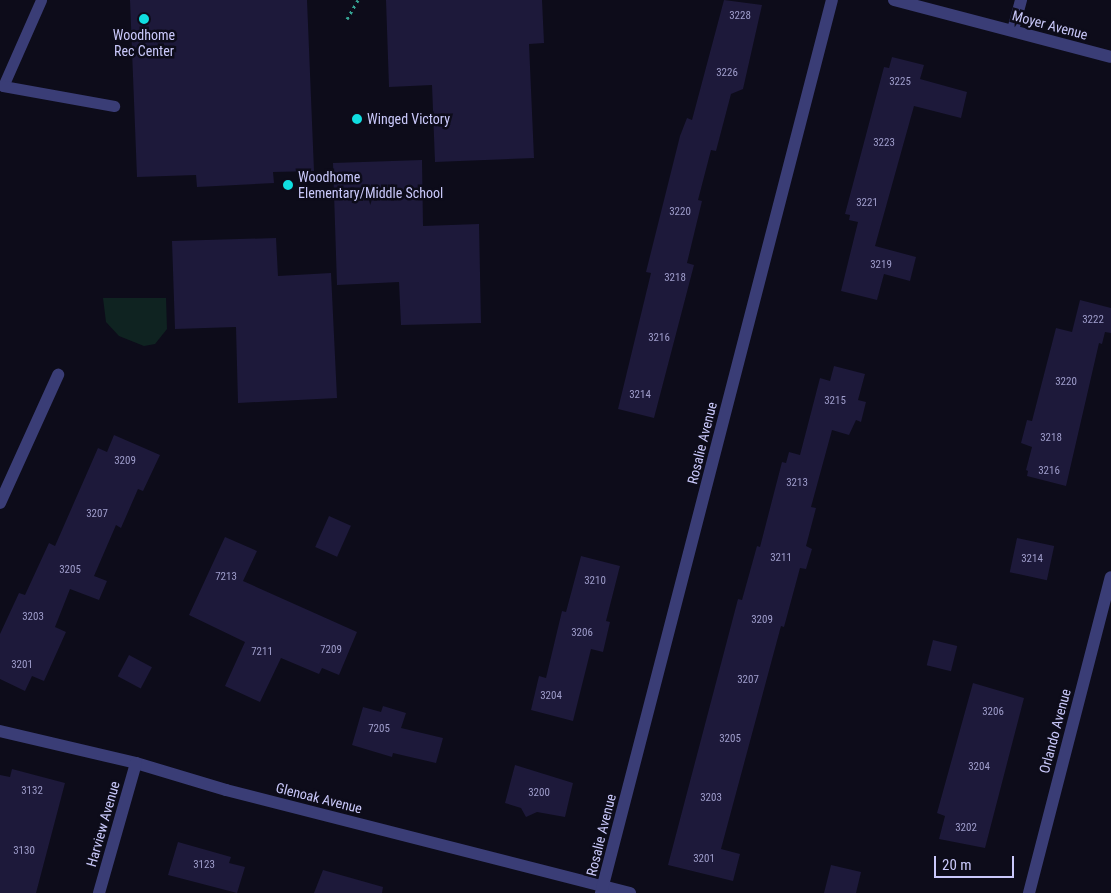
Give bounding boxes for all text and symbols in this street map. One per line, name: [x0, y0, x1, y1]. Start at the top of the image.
street label: Moyer Avenue: [1010, 7, 1090, 43]
house number: 3228: [729, 9, 751, 23]
marker: Woodhome Rec Center: [138, 13, 150, 25]
place label: Woodhome Rec Center: [113, 27, 175, 59]
house number: 3226: [716, 66, 738, 80]
house number: 3225: [889, 75, 911, 89]
place label: Winged Victory: [367, 111, 450, 127]
marker: Winged Victory: [351, 113, 363, 125]
house number: 3223: [873, 136, 895, 150]
place label: Woodhome Elementary/Middle School: [298, 169, 443, 202]
marker: Woodhome Elementary/Middle School: [282, 179, 294, 191]
house number: 3221: [856, 196, 878, 210]
house number: 3220: [669, 205, 691, 219]
house number: 3219: [870, 258, 892, 272]
house number: 3218: [664, 271, 686, 285]
house number: 3222: [1082, 313, 1104, 327]
house number: 3216: [648, 331, 670, 345]
house number: 3220: [1055, 375, 1077, 389]
house number: 3214: [629, 388, 651, 402]
house number: 3215: [824, 394, 846, 408]
street label: Rosalie Avenue: [684, 400, 720, 486]
house number: 3218: [1040, 431, 1062, 445]
house number: 3209: [114, 454, 136, 468]
house number: 3216: [1038, 464, 1060, 478]
house number: 3213: [786, 476, 808, 490]
house number: 3207: [86, 507, 108, 521]
house number: 3211: [770, 551, 792, 565]
house number: 3214: [1021, 552, 1043, 566]
house number: 3205: [59, 563, 81, 577]
house number: 7213: [215, 570, 237, 584]
house number: 3210: [584, 574, 606, 588]
house number: 3203: [22, 610, 44, 624]
house number: 3209: [751, 613, 773, 627]
house number: 3206: [571, 626, 593, 640]
house number: 7209: [320, 643, 342, 657]
house number: 7211: [251, 645, 273, 659]
house number: 3201: [11, 658, 33, 672]
house number: 3207: [737, 673, 759, 687]
street label: Orlando Avenue: [1036, 687, 1074, 775]
house number: 3204: [540, 689, 562, 703]
house number: 3206: [982, 705, 1004, 719]
house number: 7205: [368, 722, 390, 736]
house number: 3205: [719, 732, 741, 746]
house number: 3204: [968, 760, 990, 774]
street label: Harview Avenue: [83, 779, 123, 869]
street label: Glenoak Avenue: [274, 779, 364, 817]
house number: 3132: [21, 784, 43, 798]
house number: 3200: [528, 786, 550, 800]
house number: 3203: [700, 791, 722, 805]
street label: Rosalie Avenue: [583, 792, 619, 878]
house number: 3202: [955, 821, 977, 835]
house number: 3130: [13, 844, 35, 858]
scale bar: [936, 846, 1016, 878]
house number: 3201: [693, 852, 715, 866]
text: 20 m: [942, 856, 972, 874]
house number: 3123: [193, 858, 215, 872]

